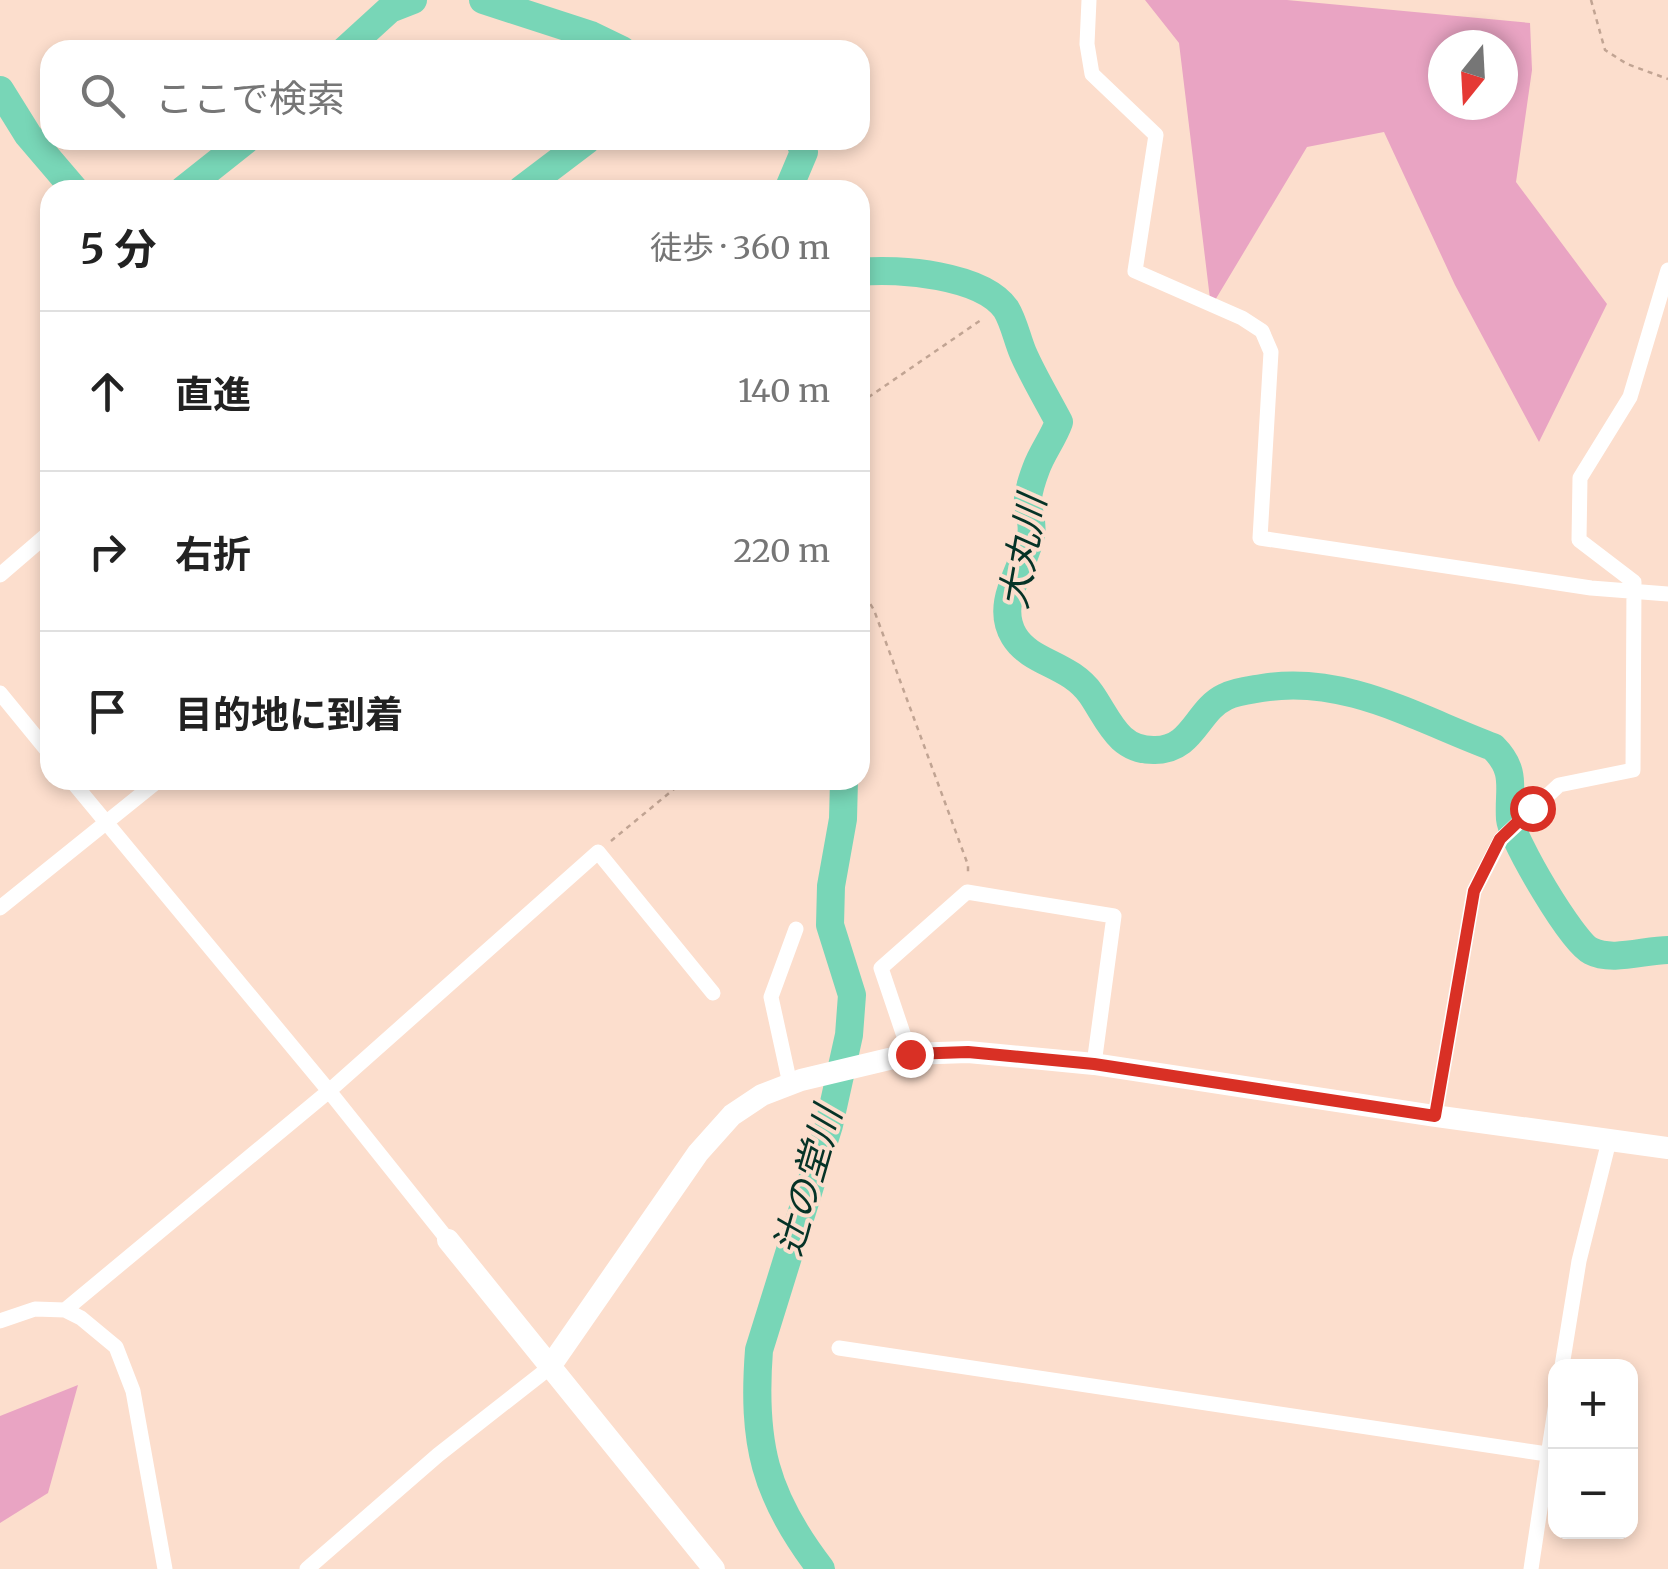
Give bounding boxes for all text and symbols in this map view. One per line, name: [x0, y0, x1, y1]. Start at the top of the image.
north arrow: [1428, 30, 1518, 120]
search box: [40, 40, 870, 150]
icon: search: [75, 68, 130, 123]
text: ここで検索: [155, 75, 345, 122]
text: 5 分: [80, 223, 157, 275]
text: 徒歩 · 360 m: [650, 228, 830, 268]
icon: ahead: [80, 364, 135, 419]
text: 直進: [175, 371, 251, 418]
text: 140 m: [738, 371, 830, 411]
water label: 大丸川: [989, 488, 1056, 612]
icon: right: [80, 524, 135, 579]
text: 右折: [175, 531, 251, 578]
text: 220 m: [733, 531, 830, 571]
icon: arrive: [80, 684, 135, 739]
text: 目的地に到着: [175, 691, 403, 738]
route start: [1510, 786, 1556, 832]
route end: [888, 1032, 934, 1078]
water label: 辻の堂川: [764, 1097, 852, 1260]
map controls: [1548, 1359, 1638, 1539]
button: +: [1548, 1359, 1638, 1449]
button: −: [1548, 1449, 1638, 1539]

